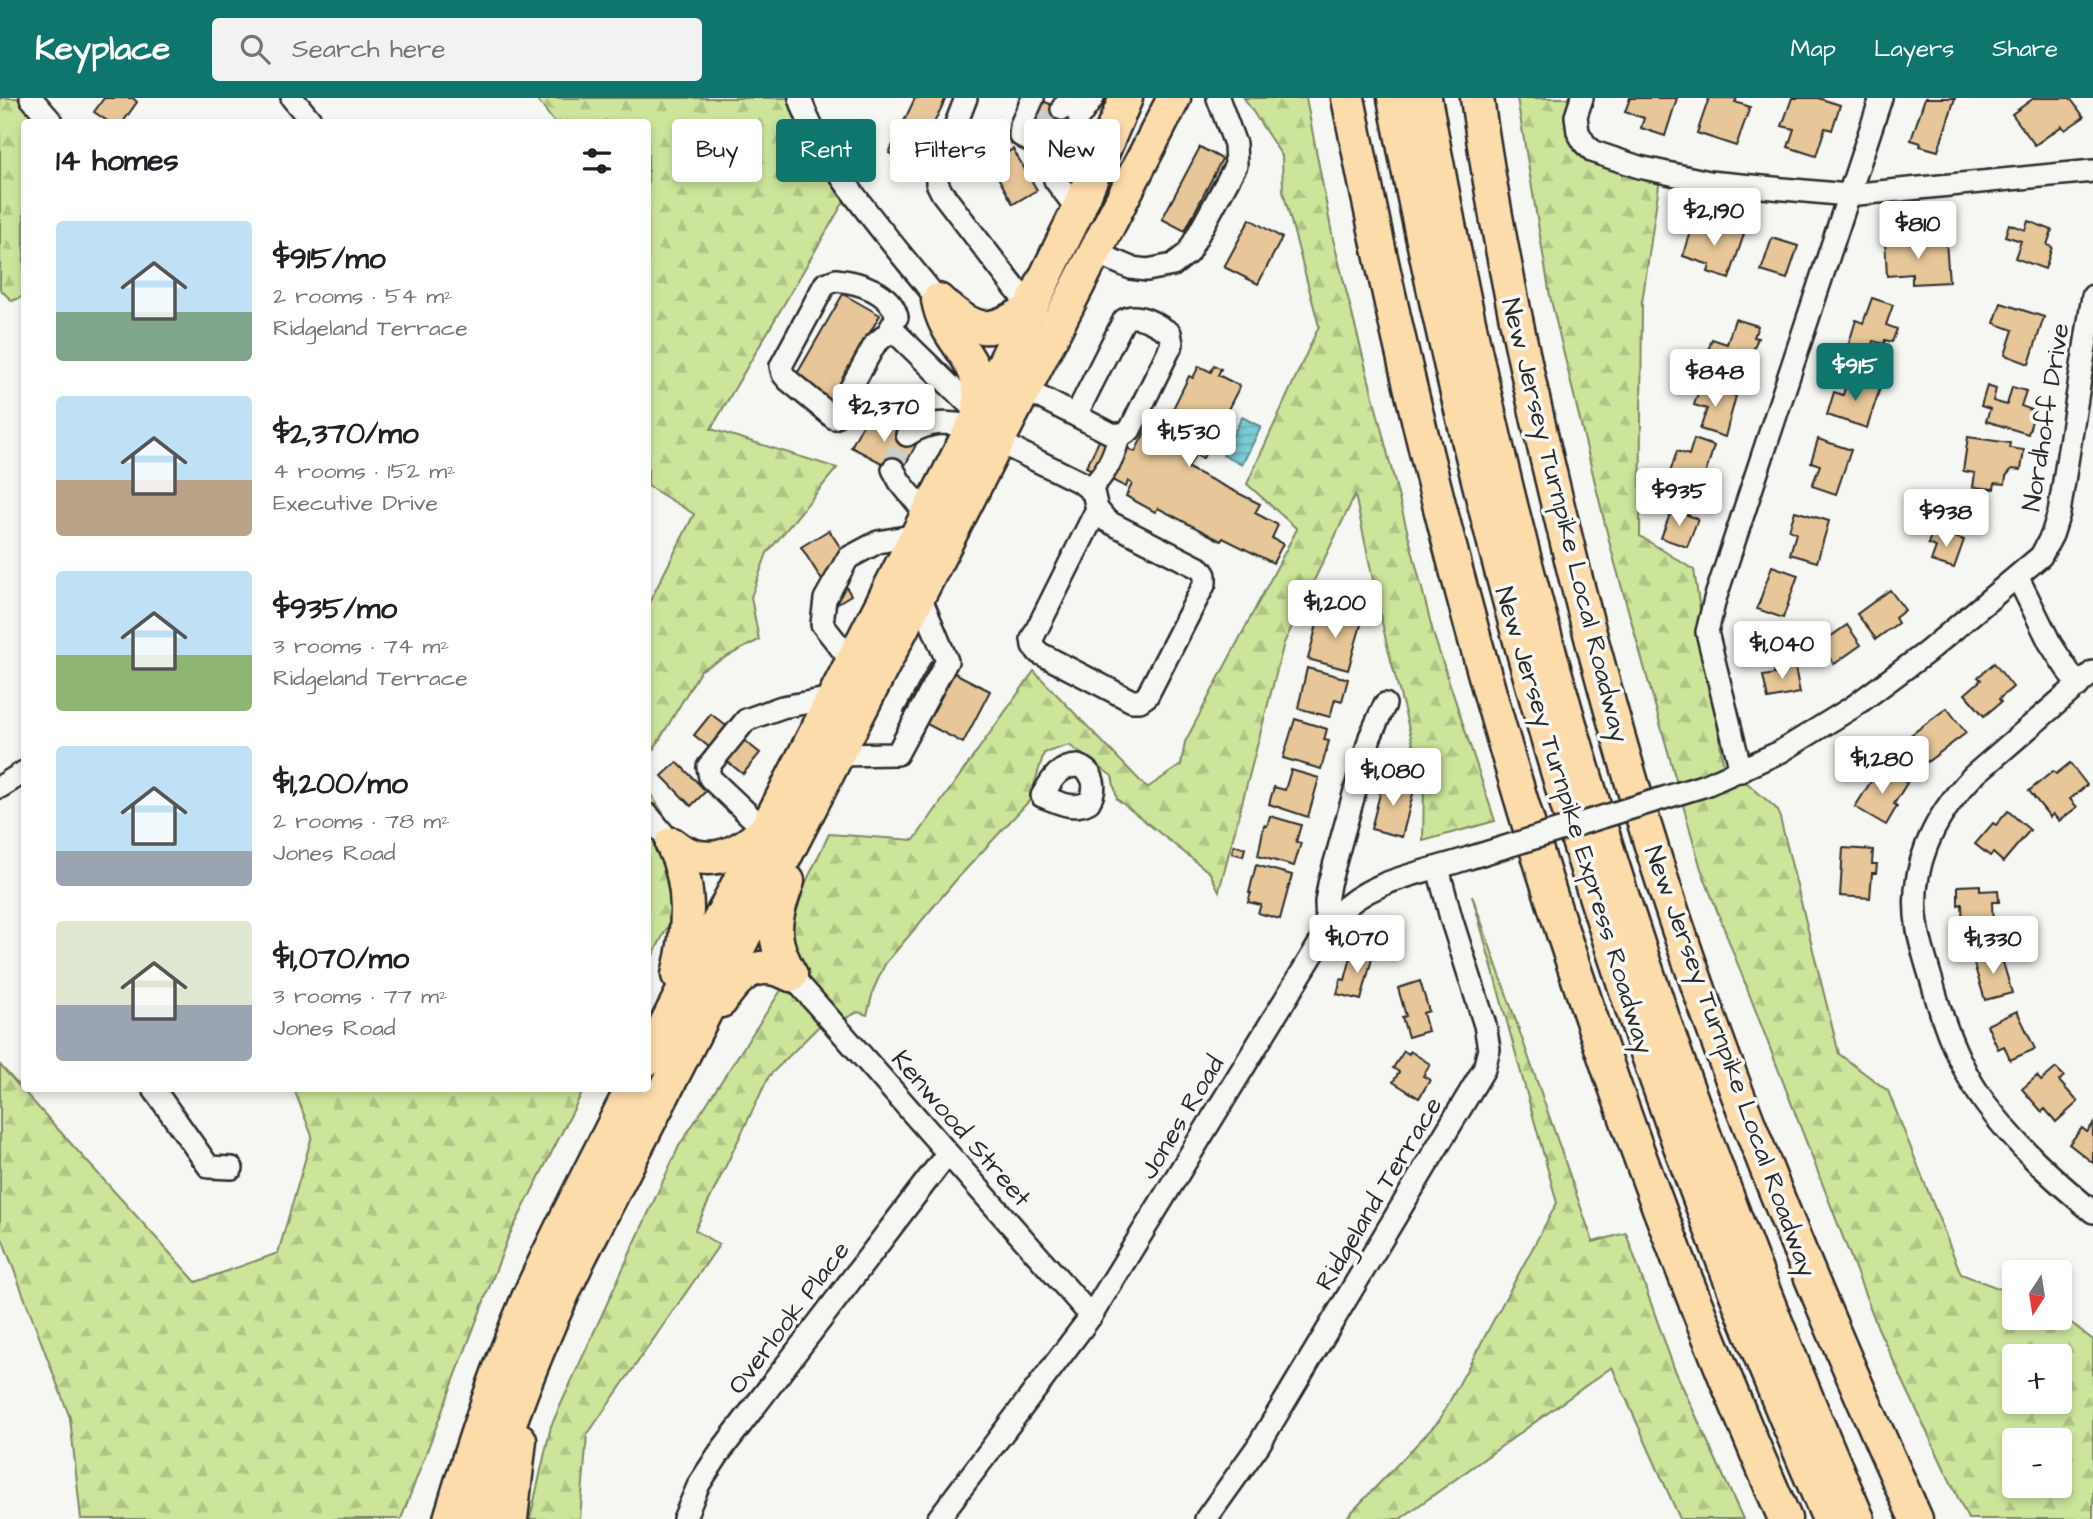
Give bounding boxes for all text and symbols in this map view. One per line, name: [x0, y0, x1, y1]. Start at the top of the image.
search box: [212, 18, 702, 81]
text: Keyplace: [35, 26, 170, 72]
icon: search: [236, 30, 274, 68]
text: Search here: [292, 31, 445, 67]
text: Map: [1791, 32, 1836, 66]
text: Layers: [1874, 32, 1954, 66]
text: Share: [1992, 32, 2058, 66]
chip: Buy: [672, 119, 762, 182]
chip: Rent: [776, 119, 876, 182]
chip: Filters: [890, 119, 1010, 182]
chip: New: [1024, 119, 1120, 182]
text: 14 homes: [56, 140, 179, 182]
icon: filters: [578, 142, 616, 180]
pin: $2,190: [1657, 188, 1771, 248]
text: $2,190: [1684, 195, 1744, 227]
pin: $810: [1877, 202, 1959, 261]
text: $810: [1895, 208, 1941, 240]
text: $915/mo: [273, 238, 386, 280]
icon: home: [112, 249, 196, 333]
text: 2 rooms · 54 m²: [273, 280, 453, 312]
street label: New Jersey Turnpike Local Roadway: [1490, 294, 1638, 747]
text: Ridgeland Terrace: [273, 312, 468, 344]
street label: Nordhoff Drive: [2013, 320, 2079, 514]
pin: $915: [1814, 344, 1896, 403]
pin: $848: [1674, 350, 1756, 409]
text: $915: [1832, 350, 1878, 382]
text: $848: [1686, 356, 1744, 388]
pin: $2,370: [827, 384, 941, 444]
text: $2,370: [849, 391, 919, 423]
pin: $1,530: [1132, 410, 1246, 469]
text: $2,370/mo: [273, 413, 419, 455]
text: $1,530: [1158, 416, 1220, 448]
icon: home: [112, 424, 196, 508]
text: 4 rooms · 152 m²: [273, 455, 456, 487]
pin: $935: [1638, 468, 1720, 528]
text: $935: [1652, 475, 1706, 507]
text: Executive Drive: [273, 487, 438, 519]
pin: $938: [1905, 490, 1987, 549]
text: $938: [1920, 496, 1972, 528]
pin: $1,200: [1278, 580, 1392, 640]
street label: New Jersey Turnpike Express Roadway: [1484, 582, 1662, 1059]
text: $1,200: [1304, 587, 1366, 619]
text: $935/mo: [273, 588, 397, 630]
icon: home: [112, 599, 196, 683]
pin: $1,040: [1725, 622, 1839, 681]
text: $1,040: [1750, 628, 1814, 660]
text: 3 rooms · 74 m²: [273, 630, 449, 662]
text: Ridgeland Terrace: [273, 662, 468, 694]
pin: $1,280: [1825, 736, 1939, 796]
text: $1,280: [1851, 743, 1913, 775]
pin: $1,080: [1336, 748, 1450, 808]
text: $1,080: [1361, 755, 1425, 787]
text: $1,200/mo: [273, 763, 408, 805]
icon: home: [112, 774, 196, 858]
text: 2 rooms · 78 m²: [273, 805, 450, 837]
text: Jones Road: [273, 837, 396, 869]
street label: New Jersey Turnpike Local Roadway: [1633, 841, 1825, 1283]
pin: $1,070: [1300, 916, 1414, 975]
pin: $1,330: [1936, 916, 2050, 976]
text: $1,070: [1325, 922, 1389, 954]
text: $1,330: [1964, 923, 2022, 955]
text: $1,070/mo: [273, 938, 409, 980]
icon: home: [112, 949, 196, 1033]
text: 3 rooms · 77 m²: [273, 980, 448, 1012]
text: Jones Road: [273, 1012, 396, 1044]
street label: Kenwood Street: [883, 1042, 1040, 1215]
street label: Jones Road: [1131, 1049, 1233, 1186]
street label: Ridgeland Terrace: [1307, 1090, 1453, 1298]
street label: Overlook Place: [719, 1234, 858, 1402]
north arrow: [2002, 1260, 2072, 1330]
map controls: [2002, 1260, 2072, 1498]
button: +: [2002, 1344, 2072, 1414]
button: −: [2002, 1428, 2072, 1498]

